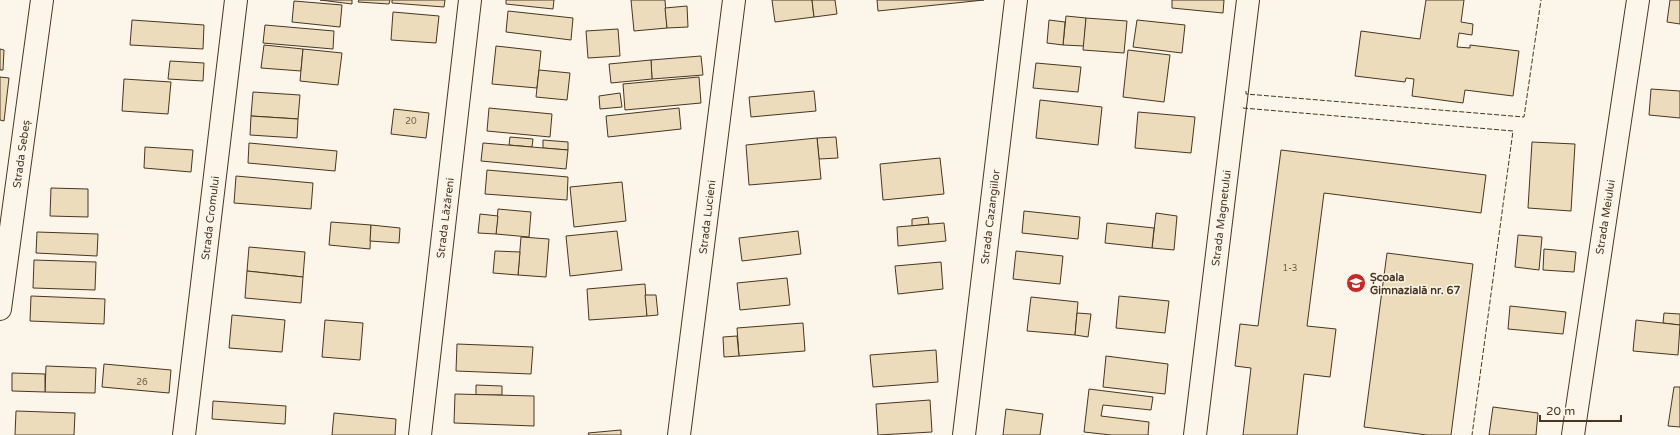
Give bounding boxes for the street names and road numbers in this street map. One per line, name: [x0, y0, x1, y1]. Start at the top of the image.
street label: Strada Sebeș: [10, 119, 33, 189]
street label: Strada Cazangiilor: [978, 168, 1003, 265]
street label: Strada Magnetului: [1209, 169, 1234, 267]
street label: Strada Cromului: [199, 175, 222, 261]
street label: Strada Lăzăreni: [434, 177, 457, 259]
street label: Strada Lucieni: [697, 179, 718, 255]
street label: Strada Meiului: [1593, 179, 1618, 255]

